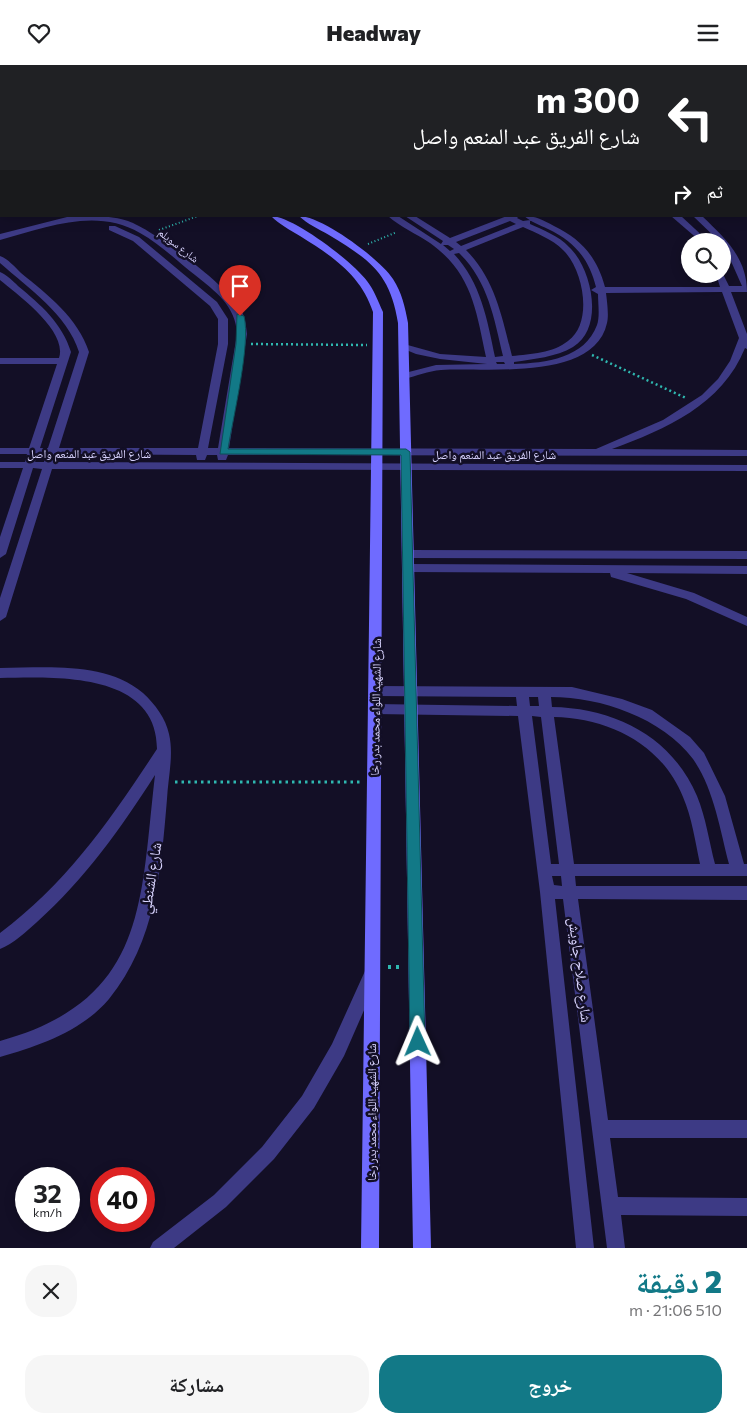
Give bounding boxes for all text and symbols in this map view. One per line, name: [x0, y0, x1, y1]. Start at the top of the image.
icon: heart: [25, 19, 53, 47]
text: Headway: [326, 19, 421, 46]
icon: menu: [694, 19, 722, 47]
text: 300 m: [536, 77, 640, 120]
icon: left: [658, 85, 723, 150]
text: شارع الفريق عبد المنعم واصل: [412, 122, 640, 149]
text: ثم: [706, 179, 723, 202]
icon: right: [668, 180, 696, 208]
street label: شارع سويلم: [155, 225, 202, 266]
map controls: [681, 233, 731, 283]
button: search: [681, 233, 731, 283]
pin: [219, 265, 261, 316]
icon: arrive: [226, 272, 254, 300]
street label: شارع الفريق عبد المنعم واصل: [27, 446, 151, 462]
street label: شارع الفريق عبد المنعم واصل: [432, 447, 556, 463]
street label: شارع الشهيد اللواء محمد بدر رخا: [367, 638, 385, 776]
street label: شارع الشنطي: [135, 841, 168, 916]
street label: شارع صلاح جاويش: [564, 917, 596, 1024]
position arrow: [391, 1015, 443, 1067]
street label: شارع الشهيد اللواء محمد بدر رخا: [364, 1043, 380, 1181]
speed limit sign: 40: [90, 1167, 155, 1232]
text: 32: [33, 1178, 62, 1208]
text: km/h: [33, 1205, 62, 1219]
text: 2 دقيقة: [636, 1262, 722, 1299]
button: close: [25, 1265, 77, 1317]
text: 510 m · 21:06: [629, 1300, 722, 1319]
button: مشاركة: [25, 1355, 369, 1413]
button: خروج: [379, 1355, 722, 1413]

